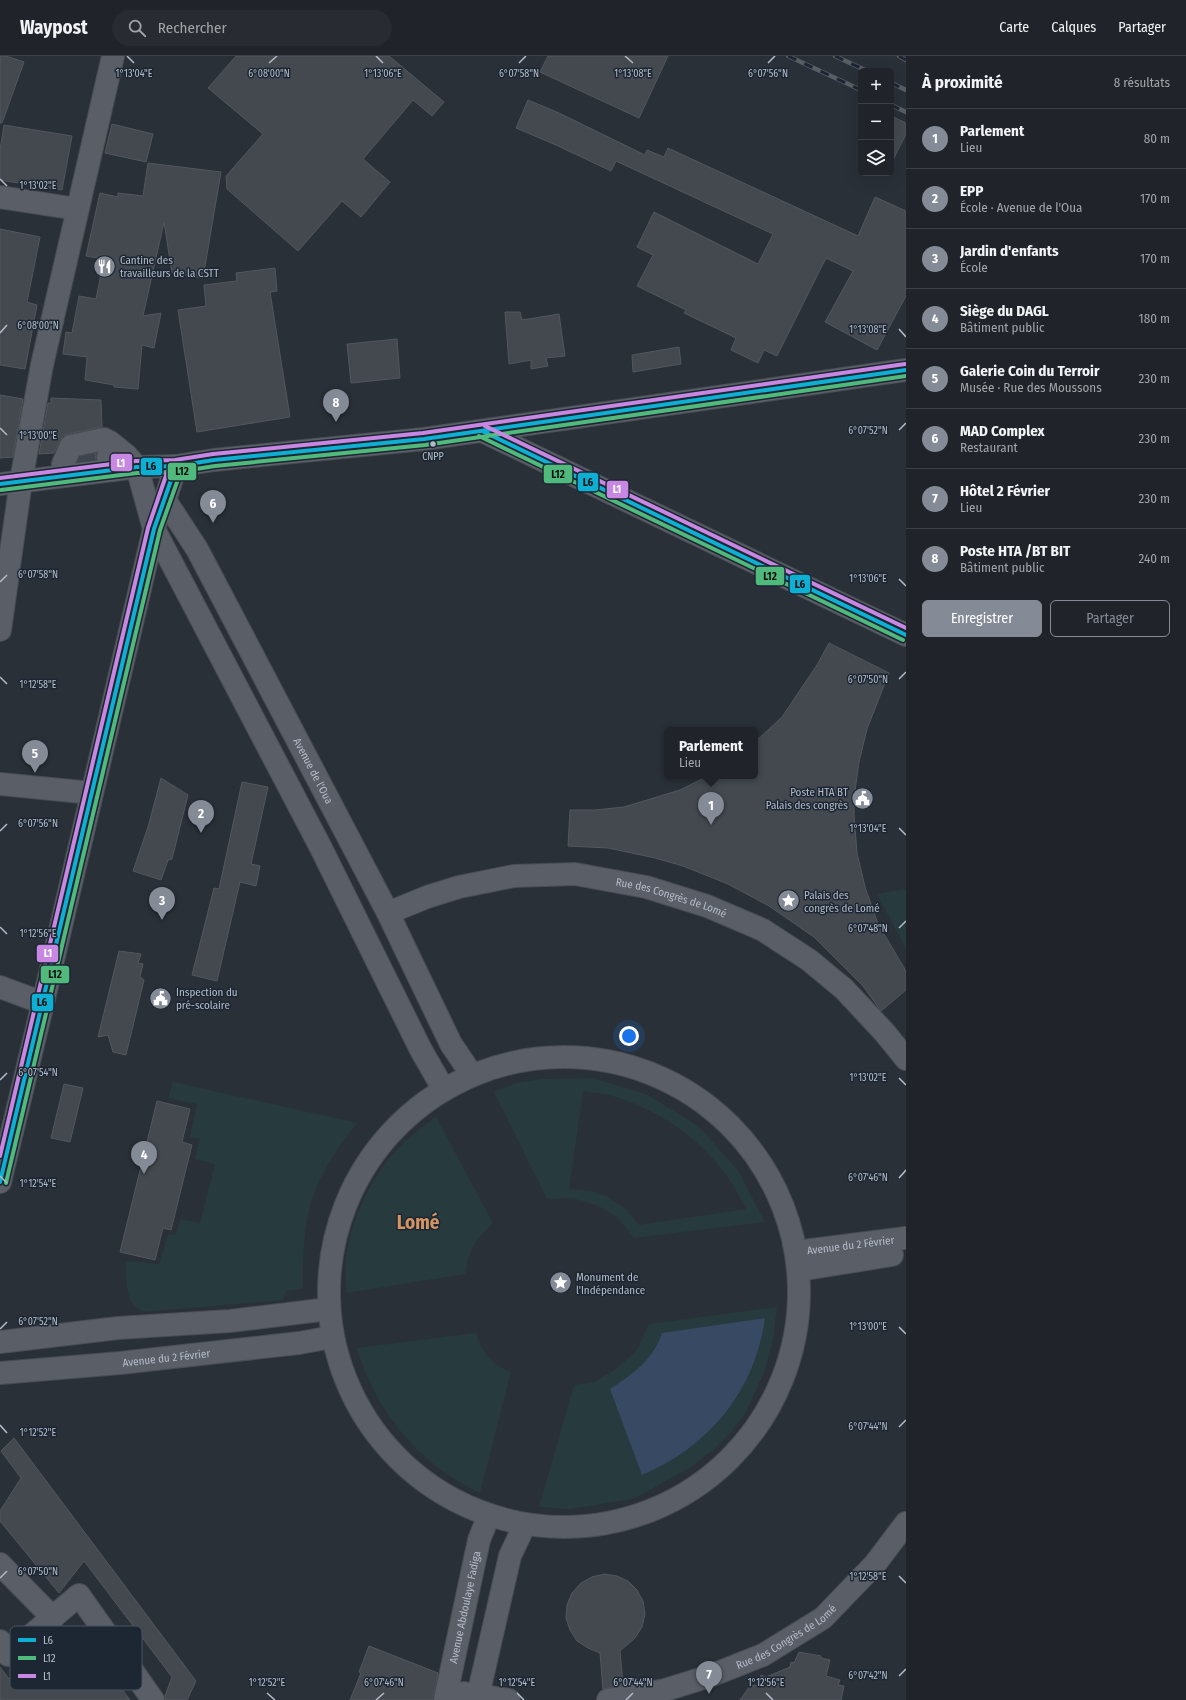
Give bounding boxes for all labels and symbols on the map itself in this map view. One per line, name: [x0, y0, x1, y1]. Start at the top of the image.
text: 1°13'04"E: [116, 68, 153, 80]
text: 6°08'00"N: [248, 68, 290, 80]
text: 1°13'06"E: [364, 68, 402, 80]
text: 6°07'58"N: [499, 68, 539, 80]
text: 1°13'08"E: [614, 68, 652, 80]
text: 6°07'56"N: [748, 68, 788, 80]
text: 1°13'02"E: [20, 180, 57, 192]
restaurant icon: Cantine des travailleurs de la CSTT: [92, 253, 118, 279]
place label: Cantine des travailleurs de la CSTT: [120, 254, 220, 280]
text: 6°08'00"N: [17, 320, 59, 332]
text: 1°13'08"E: [849, 324, 887, 336]
pin: 8: [323, 389, 349, 422]
text: 6°07'52"N: [848, 425, 888, 437]
text: 1°13'00"E: [19, 430, 57, 442]
marker: CNPP: [428, 439, 438, 449]
place label: CNPP: [422, 451, 444, 463]
line badge: L1: [110, 453, 133, 472]
text: L1: [117, 457, 125, 470]
line badge: L6: [140, 457, 163, 476]
text: L6: [146, 460, 157, 473]
line badge: L12: [167, 462, 197, 481]
line badge: L12: [543, 464, 573, 484]
text: L12: [175, 465, 189, 478]
text: L12: [551, 468, 565, 481]
line badge: L6: [577, 472, 599, 492]
text: L6: [583, 476, 594, 489]
line badge: L1: [606, 480, 629, 499]
text: L1: [613, 483, 621, 496]
pin: 6: [200, 490, 226, 523]
line badge: L12: [755, 566, 785, 586]
text: 6°07'58"N: [18, 569, 58, 581]
text: L12: [763, 570, 777, 583]
text: 1°13'06"E: [849, 573, 887, 585]
line badge: L6: [789, 574, 811, 594]
text: L6: [795, 578, 806, 591]
text: 6°07'50"N: [848, 674, 888, 686]
text: 1°12'58"E: [20, 679, 57, 691]
street label: Avenue de l'Oua: [290, 736, 336, 806]
pin: 5: [22, 740, 48, 773]
public building icon: Poste HTA BT Palais des congrès: [850, 785, 876, 811]
place label: Poste HTA BT Palais des congrès: [766, 786, 849, 812]
pin: 1: [698, 792, 724, 825]
pin: 2: [188, 800, 214, 833]
text: 6°07'56"N: [18, 818, 58, 830]
text: 1°13'04"E: [850, 823, 887, 835]
street label: Rue des Congrès de Lomé: [615, 876, 728, 921]
pin: 3: [149, 887, 175, 920]
place icon: Palais des congrès de Lomé: [775, 888, 801, 914]
place label: Palais des congrès de Lomé: [804, 889, 880, 915]
text: 6°07'48"N: [848, 923, 888, 935]
text: 1°12'56"E: [20, 928, 57, 940]
line badge: L1: [36, 944, 59, 963]
text: L1: [44, 947, 52, 960]
line badge: L12: [40, 965, 70, 984]
text: L12: [48, 968, 62, 981]
public building icon: Inspection du pré-scolaire: [148, 985, 174, 1011]
place label: Inspection du pré-scolaire: [176, 986, 238, 1012]
line badge: L6: [31, 993, 54, 1012]
text: L6: [37, 996, 48, 1009]
your location: [619, 1026, 639, 1046]
text: 6°07'54"N: [18, 1067, 58, 1079]
text: 1°13'02"E: [850, 1072, 887, 1084]
pin: 4: [131, 1141, 157, 1174]
text: 6°07'46"N: [848, 1172, 888, 1184]
text: 1°12'54"E: [20, 1178, 56, 1190]
district label: Lomé: [397, 1211, 440, 1234]
street label: Avenue du 2 Février: [806, 1234, 895, 1258]
place icon: Monument de l'Indépendance: [548, 1270, 574, 1296]
place label: Monument de l'Indépendance: [576, 1271, 645, 1297]
text: 6°07'52"N: [18, 1316, 58, 1328]
text: 1°13'00"E: [849, 1321, 887, 1333]
street label: Avenue du 2 Février: [122, 1347, 211, 1370]
text: 6°07'44"N: [848, 1421, 888, 1433]
text: 1°12'52"E: [20, 1427, 56, 1439]
street label: Avenue Abdoulaye Fadiga: [447, 1550, 483, 1664]
text: 6°07'50"N: [18, 1566, 58, 1578]
text: 1°12'58"E: [850, 1571, 887, 1583]
street label: Rue des Congrès de Lomé: [734, 1602, 839, 1672]
legend: [10, 1626, 142, 1690]
text: L6: [43, 1634, 54, 1647]
text: L12: [43, 1652, 56, 1665]
pin: 7: [696, 1661, 722, 1694]
text: L1: [43, 1670, 51, 1683]
text: 6°07'42"N: [848, 1670, 888, 1682]
text: 1°12'52"E: [249, 1677, 285, 1689]
text: 6°07'46"N: [364, 1677, 404, 1689]
text: 1°12'54"E: [499, 1677, 535, 1689]
text: 6°07'44"N: [613, 1677, 653, 1689]
text: 1°12'56"E: [748, 1677, 785, 1689]

